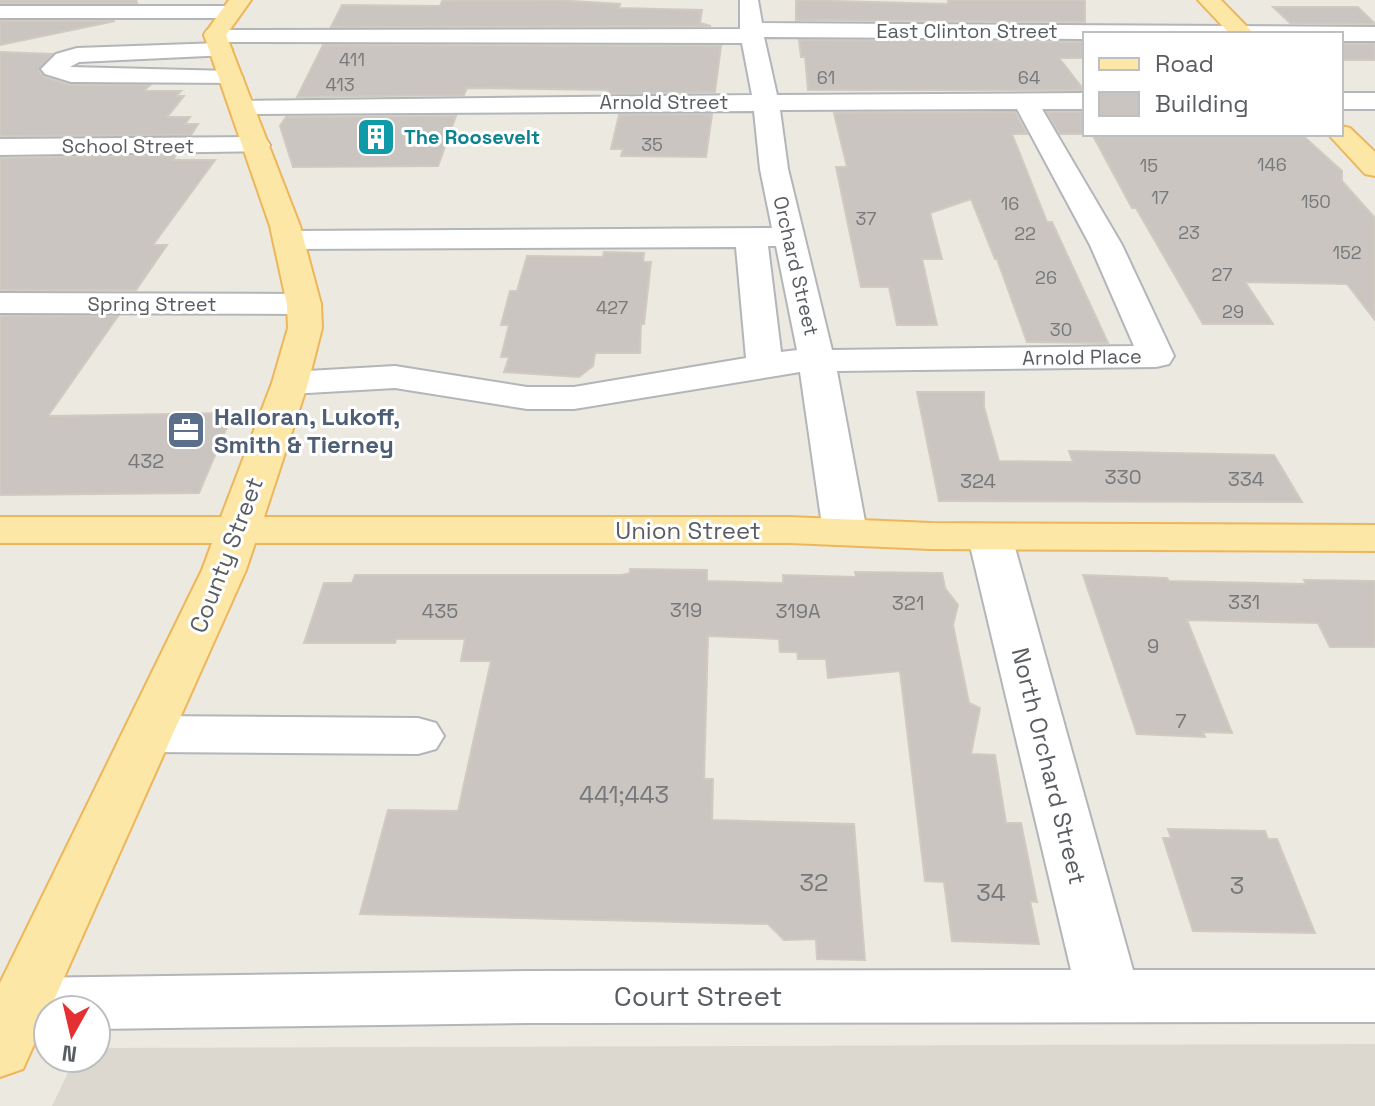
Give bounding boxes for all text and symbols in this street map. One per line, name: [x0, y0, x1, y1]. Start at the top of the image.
street label: East Clinton Street: [876, 18, 1058, 44]
legend: [1083, 32, 1343, 136]
house number: 411: [339, 48, 365, 71]
text: Road: [1155, 48, 1214, 79]
house number: 61: [817, 66, 835, 89]
house number: 64: [1018, 66, 1040, 89]
house number: 413: [325, 73, 355, 96]
text: Building: [1155, 88, 1249, 119]
street label: Arnold Street: [600, 89, 728, 115]
building icon: The Roosevelt: [355, 116, 397, 158]
place label: The Roosevelt: [404, 124, 540, 150]
street label: School Street: [62, 133, 194, 159]
house number: 35: [641, 133, 663, 156]
house number: 146: [1257, 153, 1287, 176]
house number: 15: [1140, 154, 1158, 177]
house number: 17: [1151, 186, 1169, 209]
house number: 150: [1301, 190, 1331, 213]
house number: 16: [1001, 192, 1019, 215]
street label: Orchard Street: [767, 194, 825, 338]
house number: 37: [855, 207, 877, 230]
house number: 23: [1178, 221, 1200, 244]
house number: 22: [1014, 222, 1036, 245]
house number: 152: [1332, 241, 1362, 264]
house number: 27: [1212, 263, 1232, 286]
house number: 26: [1035, 266, 1057, 289]
street label: Spring Street: [88, 291, 216, 317]
house number: 427: [596, 296, 628, 319]
house number: 29: [1222, 300, 1244, 323]
house number: 30: [1050, 318, 1072, 341]
street label: Arnold Place: [1022, 343, 1142, 371]
place label: Halloran, Lukoff, Smith & Tierney: [214, 401, 400, 460]
office icon: Halloran, Lukoff, Smith & Tierney: [165, 409, 207, 451]
house number: 432: [128, 448, 164, 474]
house number: 330: [1105, 464, 1141, 490]
house number: 334: [1228, 466, 1264, 492]
house number: 324: [960, 468, 996, 494]
street label: County Street: [182, 473, 270, 637]
street label: Union Street: [615, 515, 761, 546]
house number: 331: [1228, 589, 1260, 615]
house number: 321: [892, 590, 924, 616]
house number: 319: [670, 597, 702, 623]
house number: 435: [422, 598, 458, 624]
house number: 319A: [776, 598, 821, 624]
house number: 9: [1147, 633, 1159, 659]
street label: North Orchard Street: [1005, 644, 1093, 888]
house number: 7: [1175, 708, 1187, 734]
house number: 441;443: [579, 779, 669, 810]
house number: 32: [800, 867, 828, 898]
house number: 3: [1230, 870, 1244, 901]
house number: 34: [976, 877, 1006, 908]
street label: Court Street: [614, 978, 782, 1014]
north arrow: [32, 994, 112, 1074]
text: N: [60, 1039, 78, 1069]

